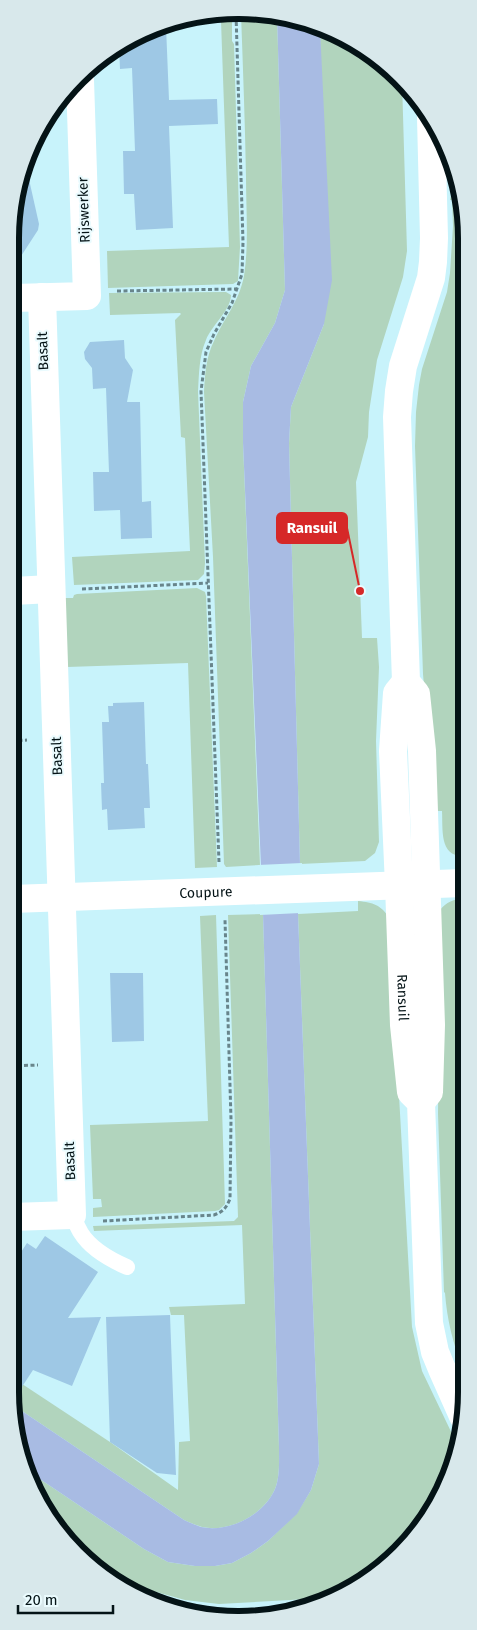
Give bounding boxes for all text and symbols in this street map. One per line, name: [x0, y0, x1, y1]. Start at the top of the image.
street label: Rijswerker: [74, 176, 94, 243]
street label: Basalt: [34, 330, 52, 371]
callout: Ransuil: [277, 513, 347, 543]
text: Ransuil: [287, 519, 338, 537]
street label: Basalt: [48, 735, 66, 776]
street label: Coupure: [179, 883, 233, 902]
street label: Ransuil: [394, 974, 412, 1021]
street label: Basalt: [61, 1140, 79, 1181]
scale bar: [18, 1582, 112, 1614]
text: 20 m: [25, 1591, 58, 1609]

